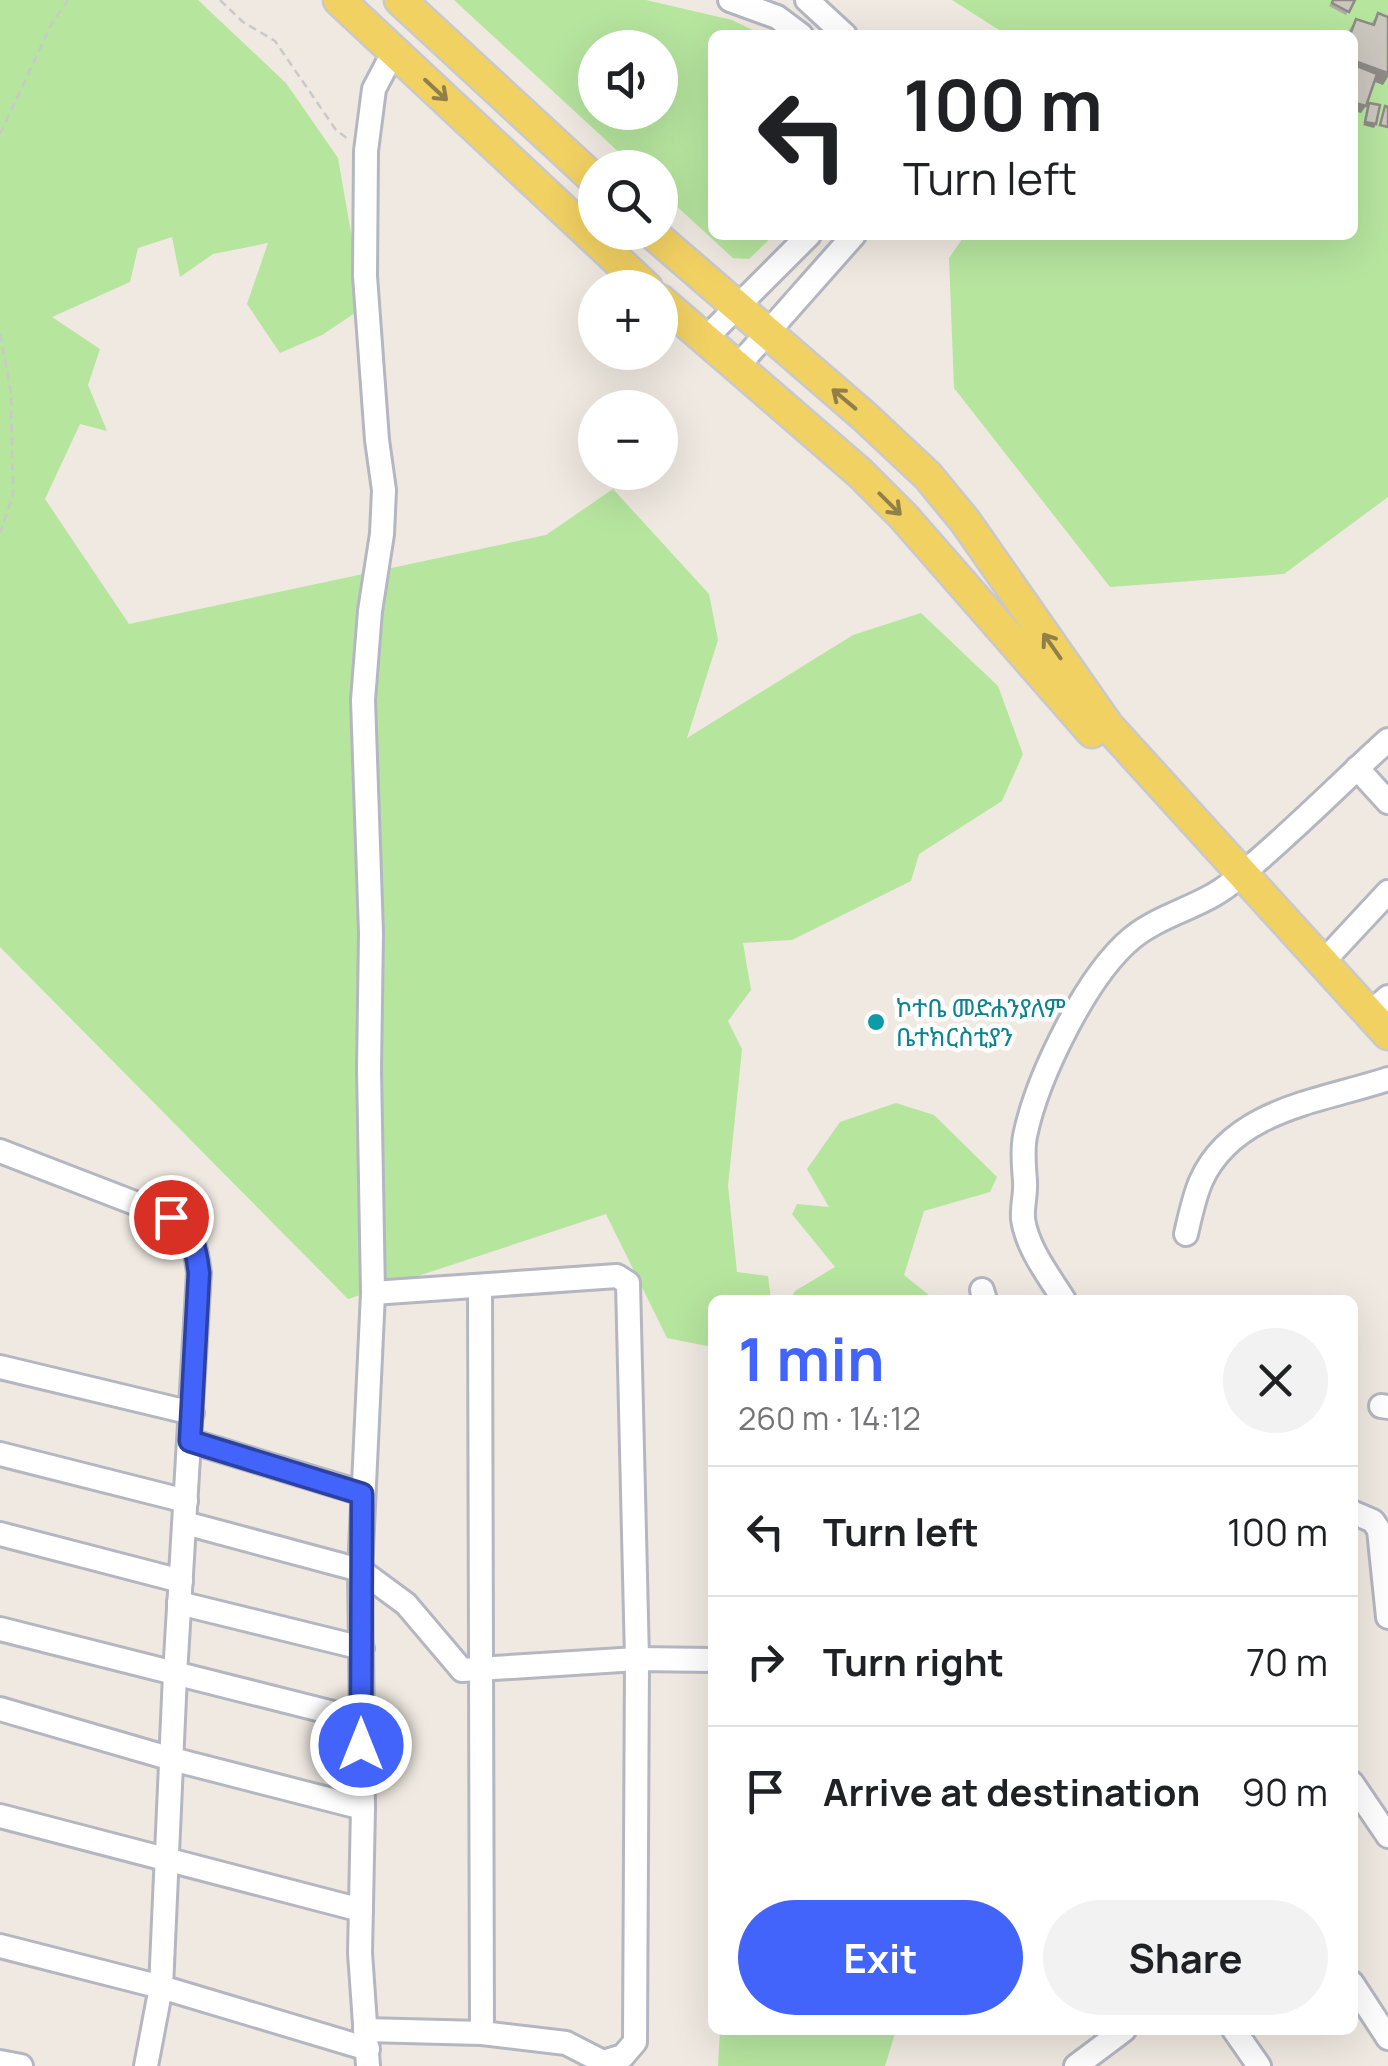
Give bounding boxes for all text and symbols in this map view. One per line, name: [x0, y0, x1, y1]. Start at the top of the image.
map controls: [578, 30, 678, 490]
button: sound: [578, 30, 678, 130]
text: 100 m: [903, 56, 1103, 152]
icon: left: [738, 70, 868, 200]
one-way arrow: [423, 78, 447, 102]
text: Turn left: [903, 147, 1077, 209]
button: search: [578, 150, 678, 250]
button: +: [578, 270, 678, 370]
one-way arrow: [832, 388, 857, 411]
button: −: [578, 390, 678, 490]
one-way arrow: [878, 491, 902, 515]
one-way arrow: [1042, 633, 1063, 660]
place label: ኮተቤ መድሐንያለም ቤተክርስቲያን: [896, 990, 1066, 1054]
marker: ኮተቤ መድሐንያለም ቤተክርስቲያን: [865, 1011, 887, 1033]
pin: [129, 1175, 214, 1260]
icon: arrive: [144, 1190, 199, 1245]
text: 1 min: [738, 1317, 885, 1399]
button: close: [1223, 1328, 1328, 1433]
text: 260 m · 14:12: [738, 1396, 921, 1440]
icon: left: [738, 1504, 793, 1559]
text: Turn left: [823, 1505, 979, 1557]
text: 100 m: [1227, 1505, 1328, 1557]
icon: right: [738, 1634, 793, 1689]
text: Turn right: [823, 1635, 1004, 1687]
text: 70 m: [1246, 1635, 1328, 1687]
position arrow: [309, 1693, 413, 1797]
icon: arrive: [738, 1764, 793, 1819]
text: Arrive at destination: [823, 1765, 1200, 1817]
text: 90 m: [1241, 1765, 1328, 1817]
button: Exit: [738, 1900, 1023, 2015]
button: Share: [1043, 1900, 1328, 2015]

